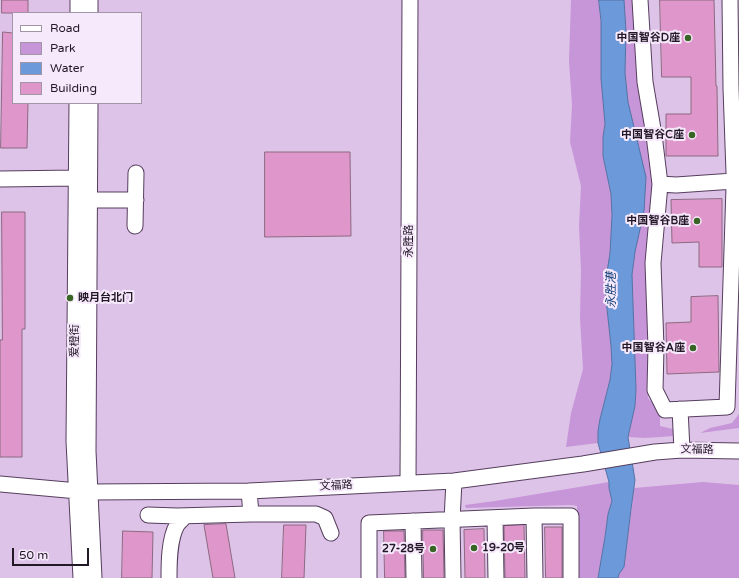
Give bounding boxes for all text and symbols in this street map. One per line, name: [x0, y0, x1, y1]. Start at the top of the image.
legend: [12, 12, 142, 104]
text: Road: [50, 21, 80, 35]
place label: 中国智谷D座: [617, 31, 680, 45]
marker: 中国智谷D座: [683, 33, 693, 43]
text: Park: [50, 41, 76, 55]
text: Water: [50, 61, 84, 75]
text: Building: [50, 81, 97, 95]
place label: 中国智谷C座: [621, 128, 684, 142]
marker: 中国智谷C座: [687, 130, 697, 140]
place label: 中国智谷B座: [626, 214, 689, 228]
marker: 中国智谷B座: [692, 216, 702, 226]
street label: 永胜路: [402, 225, 416, 257]
water label: 永胜港: [605, 272, 619, 308]
place label: 映月台北门: [78, 291, 133, 305]
marker: 映月台北门: [65, 293, 75, 303]
street label: 爱橙街: [68, 325, 82, 357]
place label: 中国智谷A座: [622, 341, 685, 355]
marker: 中国智谷A座: [688, 343, 698, 353]
street label: 文福路: [680, 443, 714, 457]
street label: 文福路: [319, 479, 353, 493]
scale bar: [14, 540, 91, 566]
place label: 19-20号: [482, 541, 525, 555]
place label: 27-28号: [382, 542, 425, 556]
marker: 19-20号: [469, 543, 479, 553]
marker: 27-28号: [428, 544, 438, 554]
text: 50 m: [19, 548, 48, 562]

